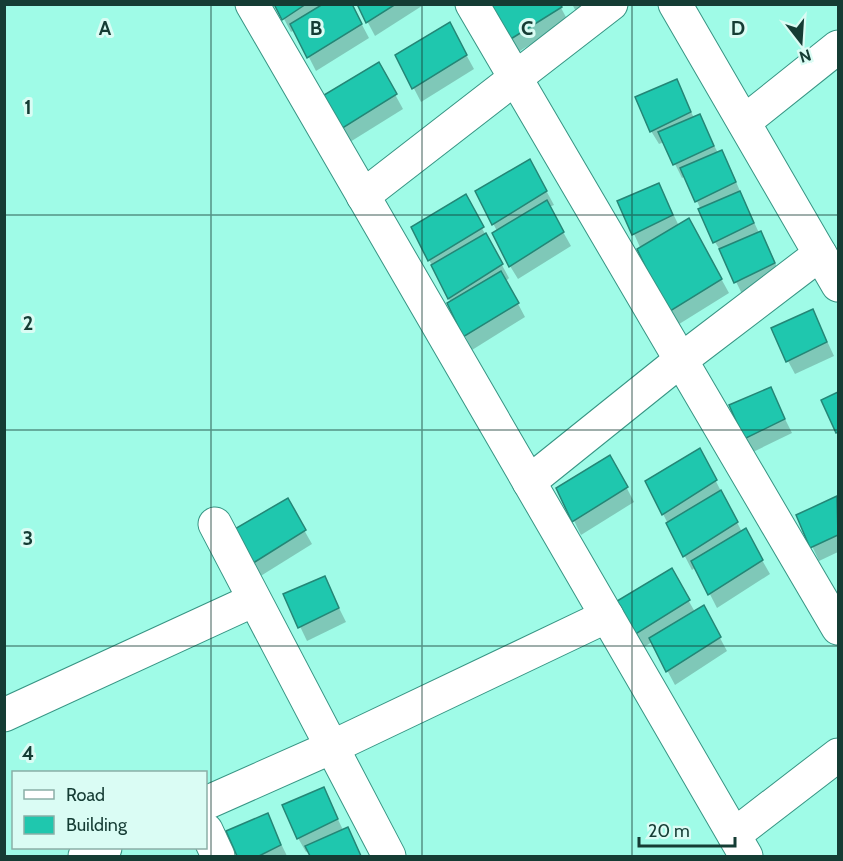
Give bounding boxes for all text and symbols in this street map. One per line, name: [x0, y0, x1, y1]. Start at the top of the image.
north arrow: [771, 12, 831, 72]
text: A: [99, 16, 112, 40]
text: B: [310, 16, 322, 40]
text: C: [521, 16, 533, 40]
text: D: [731, 16, 745, 40]
text: N: [797, 45, 813, 67]
text: 1: [24, 95, 32, 119]
text: 2: [23, 311, 33, 335]
text: 3: [23, 526, 33, 550]
text: 4: [22, 741, 34, 765]
legend: [12, 771, 207, 849]
text: Road: [66, 784, 105, 806]
scale bar: [639, 810, 735, 848]
text: Building: [66, 814, 128, 836]
text: 20 m: [648, 820, 690, 842]

